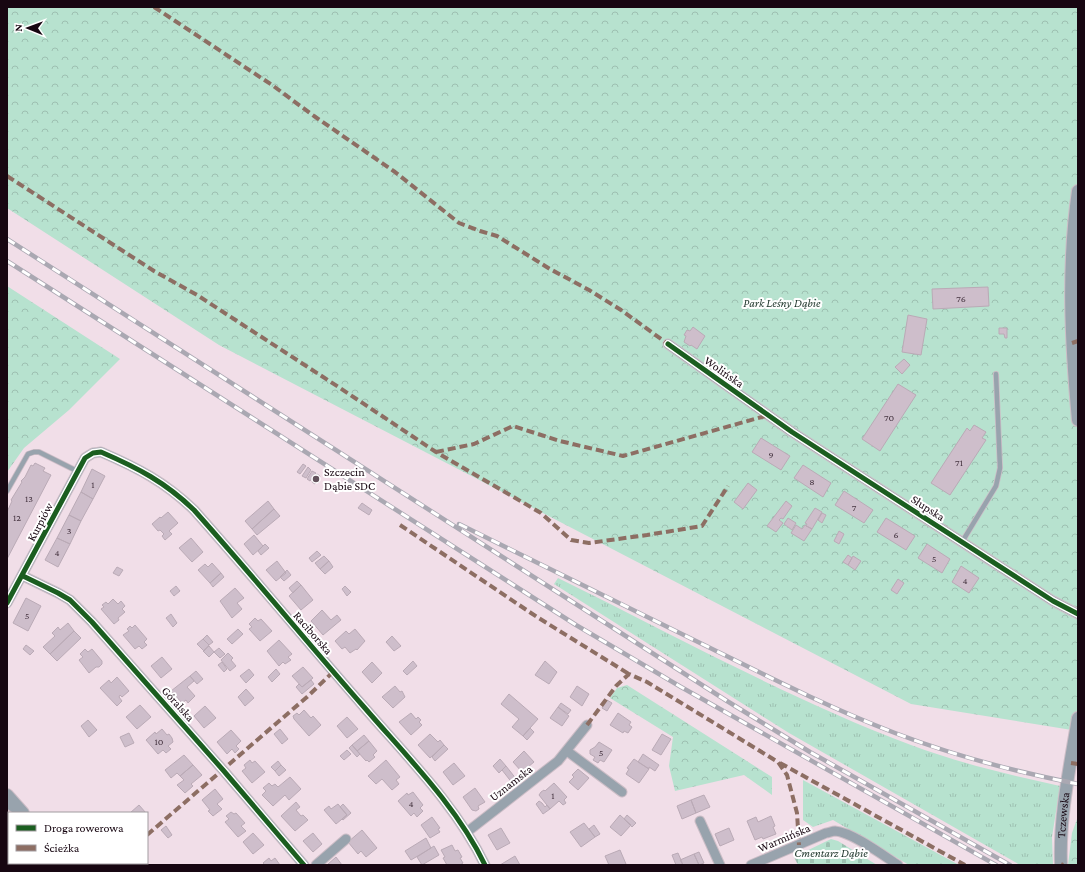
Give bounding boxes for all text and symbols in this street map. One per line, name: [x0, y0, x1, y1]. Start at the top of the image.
north arrow: [8, 8, 48, 48]
text: N: [12, 23, 24, 32]
house number: 76: [956, 293, 966, 304]
park label: Park Leśny Dąbie: [743, 296, 821, 310]
street label: Wolińska: [701, 353, 747, 391]
house number: 70: [884, 412, 894, 423]
house number: 9: [768, 449, 774, 460]
house number: 71: [955, 457, 963, 468]
place label: Szczecin Dąbie SDC: [324, 465, 375, 493]
marker: Szczecin Dąbie SDC: [311, 474, 321, 484]
house number: 8: [809, 476, 815, 487]
house number: 1: [91, 479, 95, 490]
street label: Słupska: [909, 492, 948, 524]
house number: 13: [25, 493, 33, 504]
street label: Kurpiów: [24, 500, 56, 544]
house number: 7: [852, 502, 857, 513]
house number: 12: [13, 512, 21, 523]
house number: 3: [67, 525, 72, 536]
house number: 6: [893, 529, 899, 540]
house number: 4: [54, 547, 60, 558]
house number: 5: [932, 553, 937, 564]
house number: 4: [962, 575, 968, 586]
street label: Raciborska: [291, 609, 336, 658]
house number: 5: [25, 610, 30, 621]
street label: Góralska: [159, 684, 198, 725]
house number: 10: [155, 736, 164, 747]
house number: 5: [599, 747, 604, 758]
street label: Uznamska: [487, 762, 536, 804]
house number: 1: [551, 790, 555, 801]
street label: Tczewska: [1054, 791, 1073, 838]
house number: 4: [408, 798, 414, 809]
legend: [8, 812, 148, 864]
text: Droga rowerowa: [44, 821, 124, 835]
street label: Warmińska: [756, 821, 813, 855]
text: Ścieżka: [44, 841, 80, 855]
park label: Cmentarz Dąbie: [794, 846, 868, 860]

